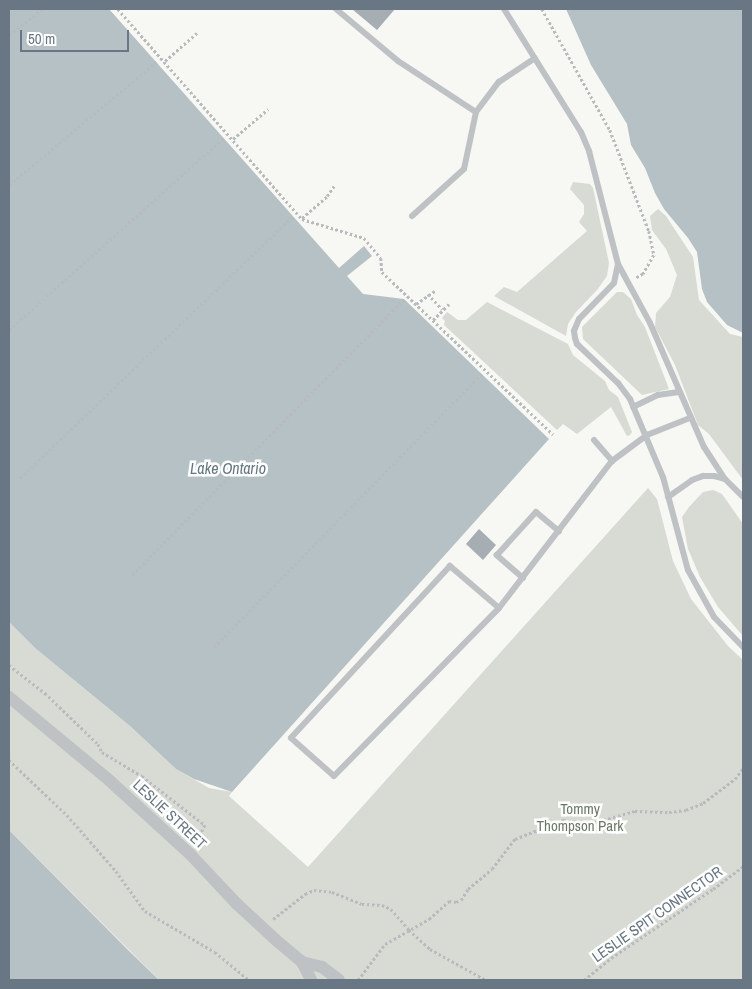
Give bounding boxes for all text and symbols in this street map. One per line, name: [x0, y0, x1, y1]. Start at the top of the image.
scale bar: [22, 20, 131, 52]
text: 50 m: [28, 28, 55, 49]
water label: Lake Ontario: [190, 458, 266, 478]
street label: LESLIE STREET: [130, 775, 210, 853]
park label: Tommy Thompson Park: [537, 799, 623, 834]
street label: LESLIE SPIT CONNECTOR: [588, 862, 726, 966]

